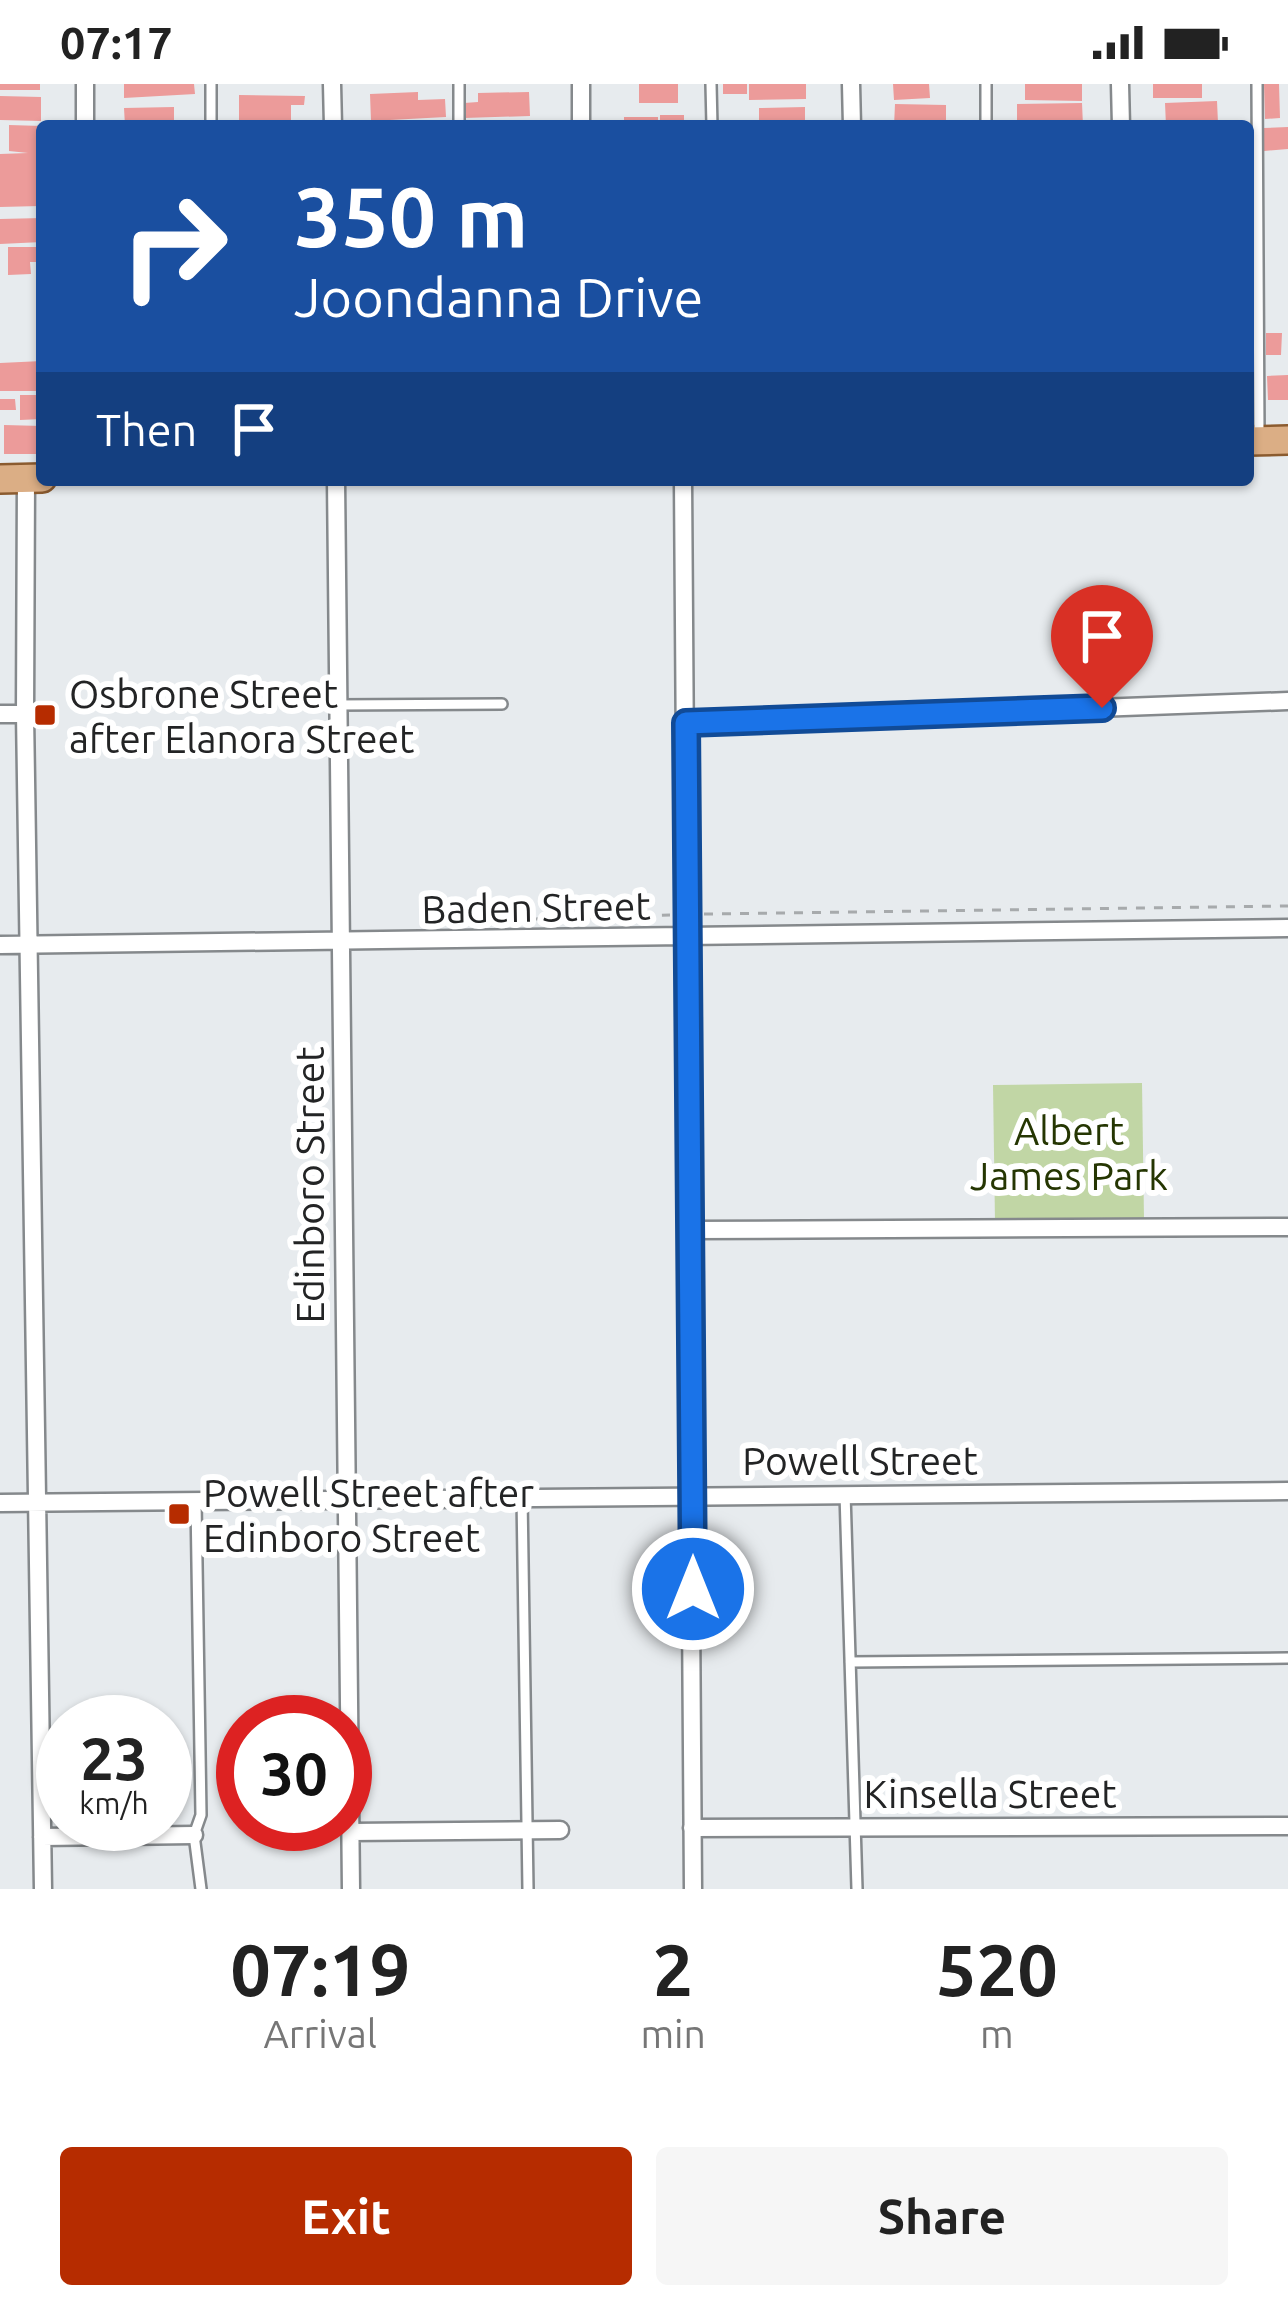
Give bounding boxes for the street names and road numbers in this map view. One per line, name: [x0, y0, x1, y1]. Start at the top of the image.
street label: Baden Street: [421, 884, 651, 930]
street label: Edinboro Street: [288, 1046, 331, 1324]
street label: Powell Street: [742, 1439, 978, 1482]
street label: Kinsella Street: [863, 1772, 1117, 1815]

